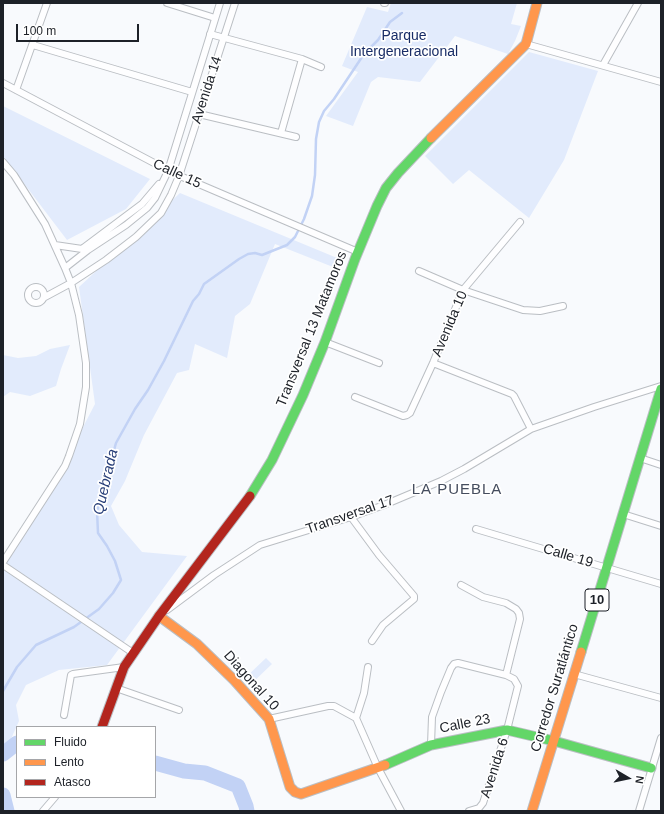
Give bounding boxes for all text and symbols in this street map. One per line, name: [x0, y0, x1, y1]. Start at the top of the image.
scale bar: [18, 16, 141, 42]
text: 100 m: [23, 24, 56, 38]
park label: Parque Intergeneracional: [350, 28, 458, 60]
street label: Avenida 14: [188, 54, 226, 126]
street label: Calle 15: [150, 156, 204, 192]
street label: Transversal 13 Matamoros: [273, 249, 351, 409]
street label: Avenida 10: [429, 289, 471, 359]
water label: Quebrada: [90, 447, 122, 517]
district label: LA PUEBLA: [412, 481, 502, 499]
street label: Transversal 17: [304, 492, 396, 538]
street label: Calle 19: [541, 540, 595, 572]
road number: 10: [585, 589, 609, 611]
street label: Corredor Suratlántico: [528, 622, 582, 754]
street label: Diagonal 10: [220, 648, 282, 714]
street label: Calle 23: [438, 711, 492, 737]
legend: [16, 726, 156, 798]
text: Fluido: [54, 735, 87, 749]
street label: Avenida 6: [477, 736, 513, 800]
text: Lento: [54, 755, 84, 769]
north arrow: [608, 758, 648, 798]
text: Atasco: [54, 775, 91, 789]
text: N: [633, 775, 646, 785]

